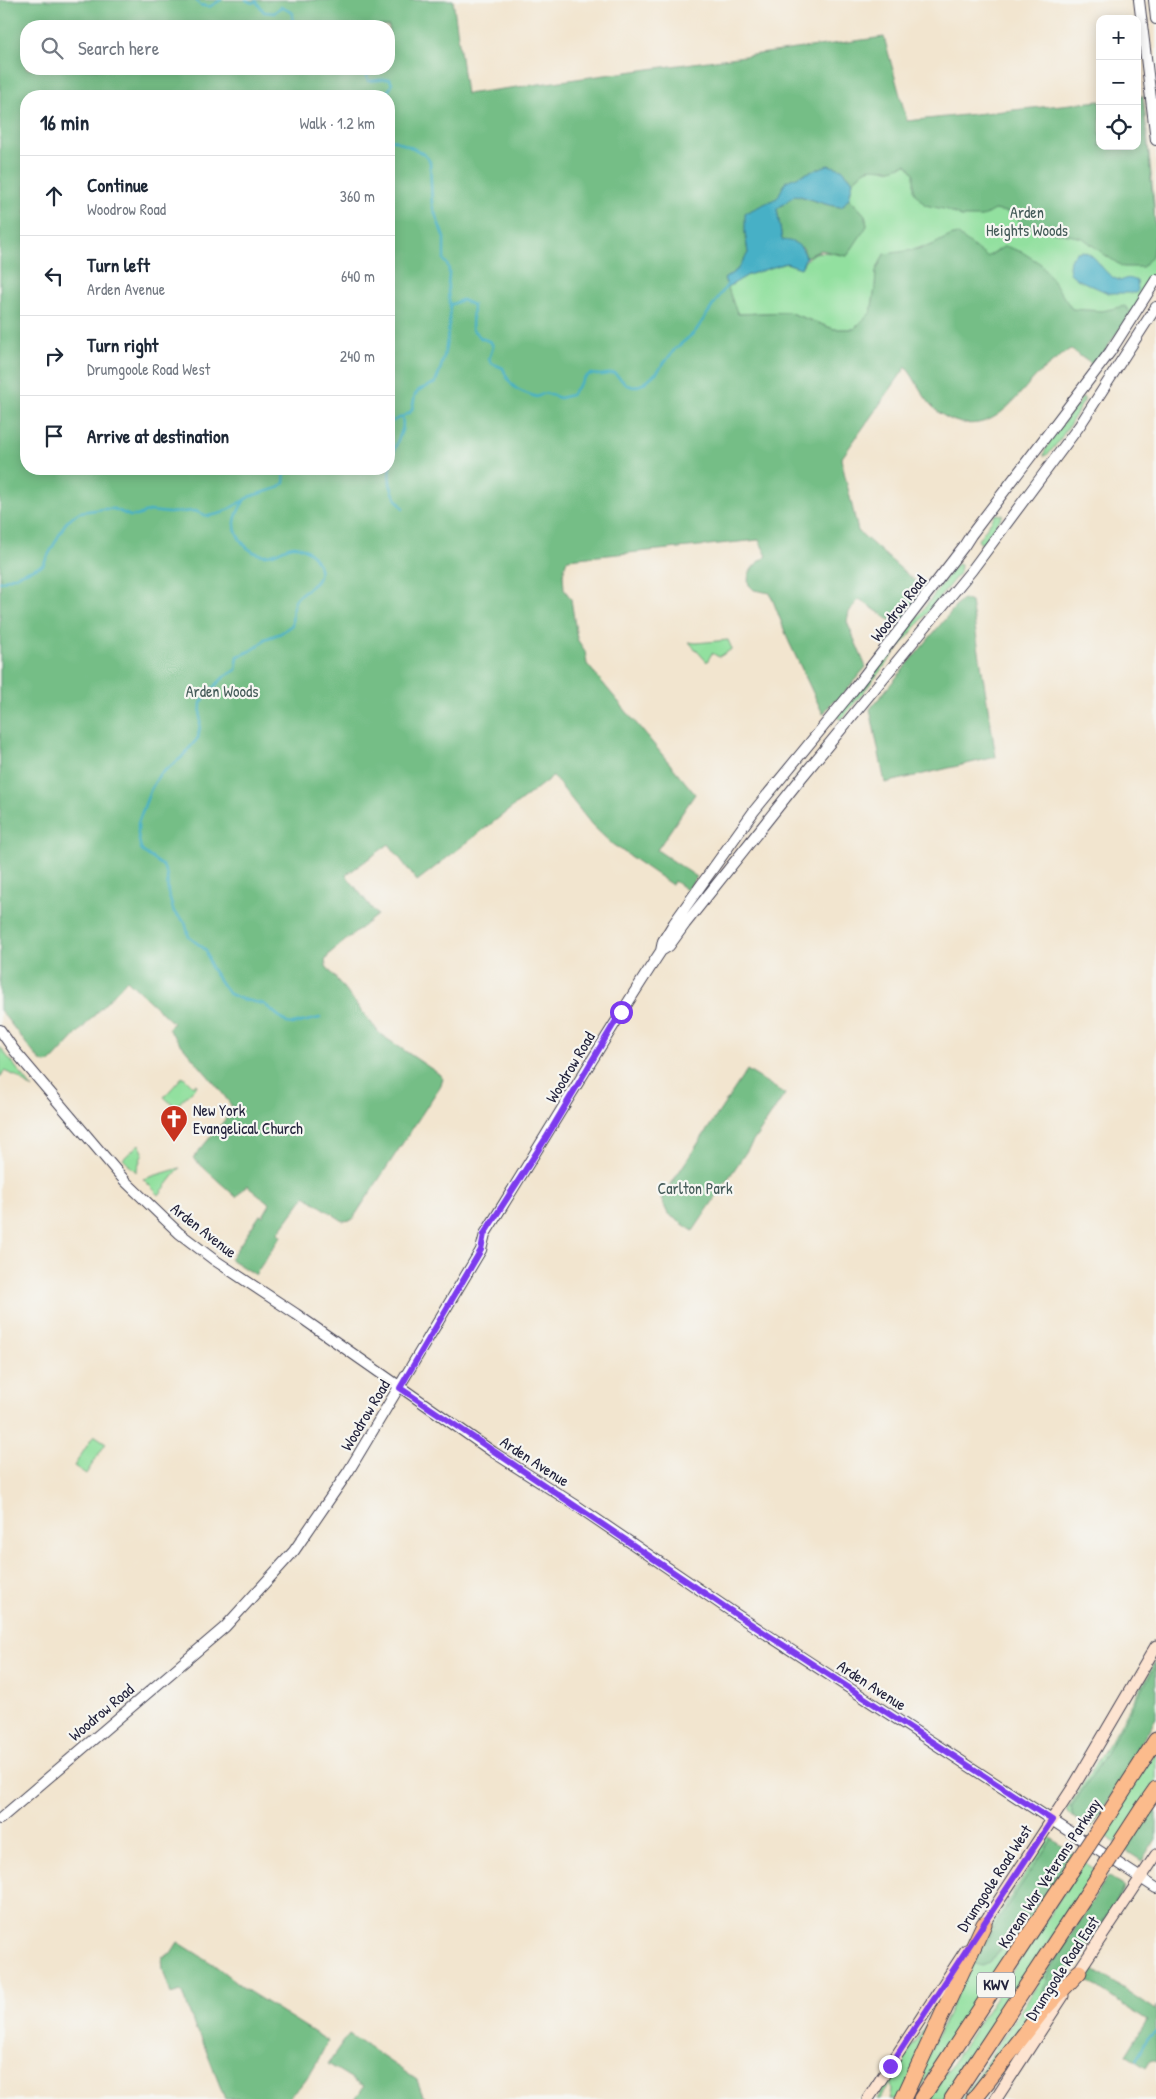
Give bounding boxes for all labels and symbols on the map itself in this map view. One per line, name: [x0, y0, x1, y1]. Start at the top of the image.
park label: Arden Heights Woods: [986, 201, 1068, 241]
street label: Woodrow Road: [865, 570, 931, 646]
park label: Arden Woods: [186, 680, 258, 702]
route start: [610, 1001, 633, 1024]
street label: Woodrow Road: [540, 1028, 600, 1106]
place label: New York Evangelical Church: [193, 1099, 303, 1139]
church icon: New York Evangelical Church: [159, 1104, 189, 1143]
park label: Carlton Park: [657, 1177, 733, 1199]
street label: Arden Avenue: [166, 1197, 242, 1263]
street label: Woodrow Road: [335, 1376, 395, 1454]
street label: Arden Avenue: [496, 1431, 574, 1492]
street label: Arden Avenue: [833, 1655, 911, 1716]
street label: Woodrow Road: [64, 1678, 138, 1746]
street label: Korean War Veterans Parkway: [992, 1794, 1106, 1952]
street label: Drumgoole Road West: [951, 1820, 1037, 1936]
street label: Drumgoole Road East: [1020, 1911, 1104, 2024]
road number: KWV: [977, 1972, 1015, 1998]
route end: [879, 2055, 902, 2078]

